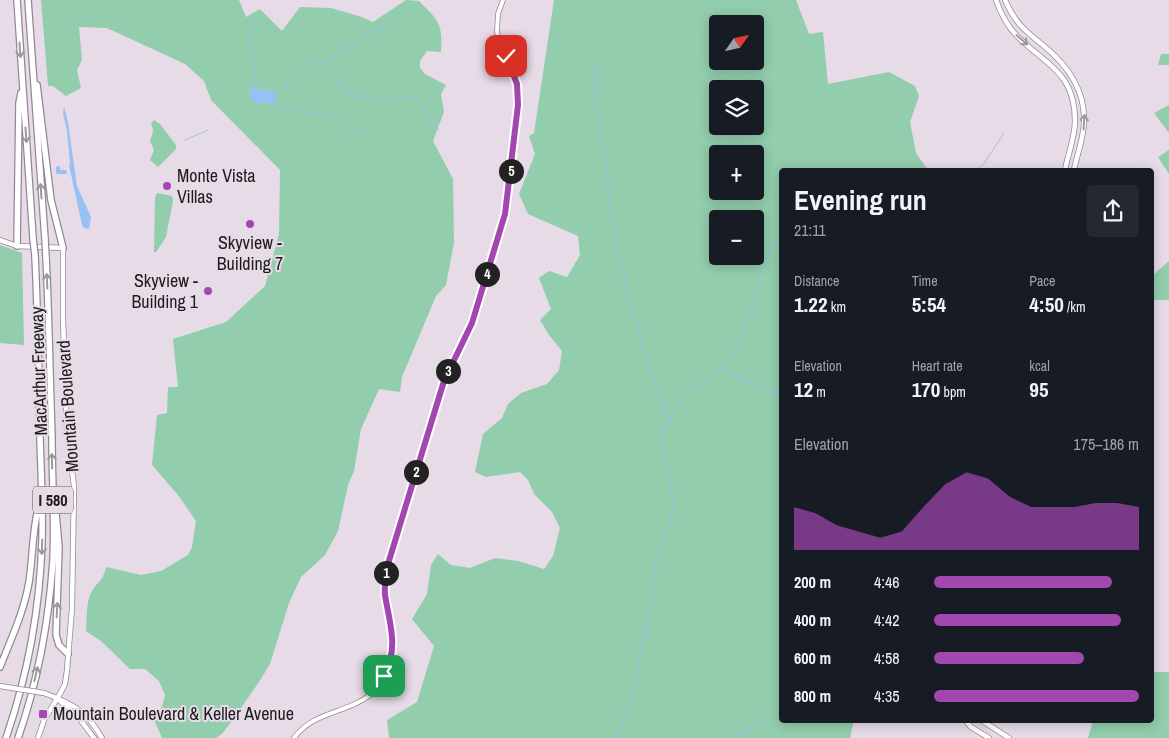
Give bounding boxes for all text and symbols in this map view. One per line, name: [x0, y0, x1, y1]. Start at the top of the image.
north arrow: [709, 15, 764, 70]
map controls: [709, 15, 764, 265]
one-way arrow: [1016, 34, 1029, 46]
pin: [485, 35, 527, 77]
one-way arrow: [15, 42, 24, 58]
icon: check: [492, 42, 520, 70]
button: layers: [709, 80, 764, 135]
one-way arrow: [1079, 115, 1088, 131]
one-way arrow: [21, 127, 31, 143]
button: +: [709, 145, 764, 200]
pin: 5: [498, 158, 524, 184]
text: 5: [508, 162, 515, 180]
place label: Monte Vista Villas: [177, 163, 256, 209]
marker: Monte Vista Villas: [161, 180, 173, 192]
text: Evening run: [794, 181, 927, 219]
one-way arrow: [37, 183, 46, 199]
button: share: [1087, 185, 1139, 237]
button: −: [709, 210, 764, 265]
marker: Skyview - Building 7: [244, 218, 256, 230]
text: 21:11: [794, 219, 826, 241]
place label: Skyview - Building 7: [217, 230, 283, 276]
pin: 4: [474, 262, 500, 286]
text: 4: [484, 265, 491, 283]
place label: Skyview - Building 1: [132, 268, 199, 314]
text: Distance: [794, 272, 839, 290]
text: Time: [912, 272, 938, 290]
text: Pace: [1029, 272, 1056, 290]
one-way arrow: [43, 273, 52, 289]
marker: Skyview - Building 1: [202, 285, 214, 297]
text: 1.22: [794, 290, 828, 319]
text: 5:54: [912, 290, 946, 319]
text: 4:50: [1029, 290, 1064, 319]
text: km: [828, 298, 846, 316]
text: /km: [1064, 298, 1085, 316]
street label: MacArthur Freeway: [24, 306, 53, 436]
street label: Mountain Boulevard: [50, 339, 85, 473]
text: Elevation: [794, 357, 842, 375]
text: Heart rate: [912, 357, 963, 375]
text: kcal: [1029, 357, 1050, 375]
pin: 3: [436, 358, 460, 384]
text: 3: [445, 362, 452, 380]
text: 12: [794, 375, 813, 404]
text: 170: [912, 375, 940, 404]
text: 95: [1029, 375, 1048, 404]
text: m: [813, 383, 826, 401]
text: bpm: [940, 383, 966, 401]
text: Elevation: [794, 433, 849, 455]
text: 175–186 m: [1073, 433, 1139, 455]
one-way arrow: [47, 453, 57, 469]
pin: 2: [404, 460, 428, 484]
text: 2: [413, 463, 420, 481]
road number: I 580: [33, 486, 73, 514]
one-way arrow: [37, 539, 46, 555]
pin: 1: [374, 560, 398, 586]
text: 1: [383, 564, 390, 582]
text: 200 m: [794, 571, 831, 593]
text: 4:46: [874, 571, 900, 593]
one-way arrow: [52, 602, 61, 618]
text: 400 m: [794, 609, 831, 631]
text: 4:42: [874, 609, 900, 631]
text: 600 m: [794, 647, 831, 669]
text: 4:58: [874, 647, 900, 669]
pin: [363, 655, 405, 697]
icon: arrive: [370, 662, 398, 690]
one-way arrow: [32, 667, 41, 683]
text: 800 m: [794, 685, 831, 707]
text: 4:35: [874, 685, 900, 707]
place label: Mountain Boulevard & Keller Avenue: [53, 701, 294, 726]
marker: Mountain Boulevard & Keller Avenue: [37, 708, 49, 720]

